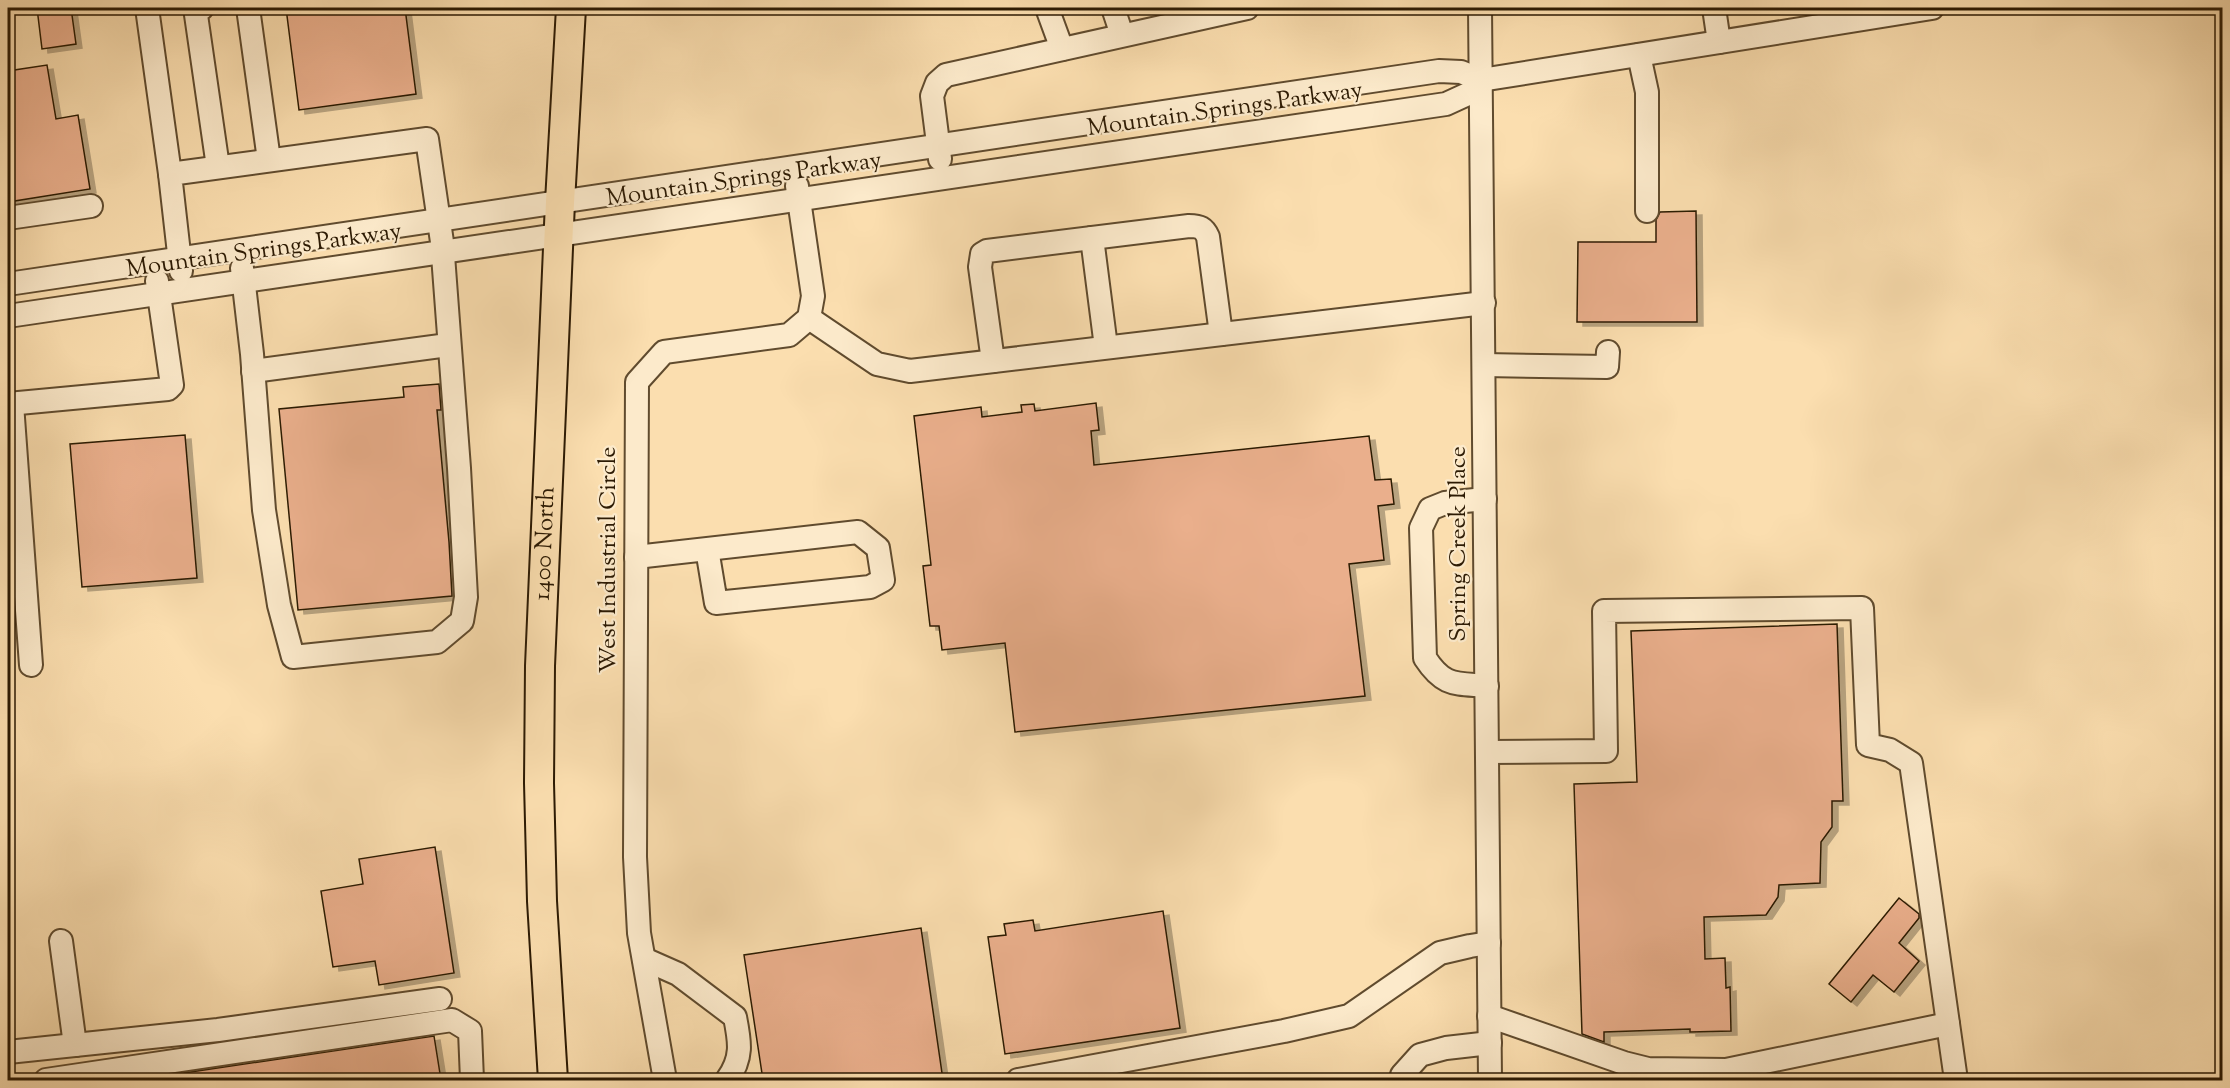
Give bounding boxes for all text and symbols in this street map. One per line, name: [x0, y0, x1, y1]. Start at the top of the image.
street label: Mountain Springs Parkway: [1085, 74, 1365, 146]
street label: Mountain Springs Parkway: [604, 144, 884, 216]
street label: Mountain Springs Parkway: [124, 215, 404, 287]
street label: Spring Creek Place: [1442, 446, 1476, 642]
street label: West Industrial Circle: [592, 447, 626, 673]
street label: 1400 North: [526, 486, 565, 601]

